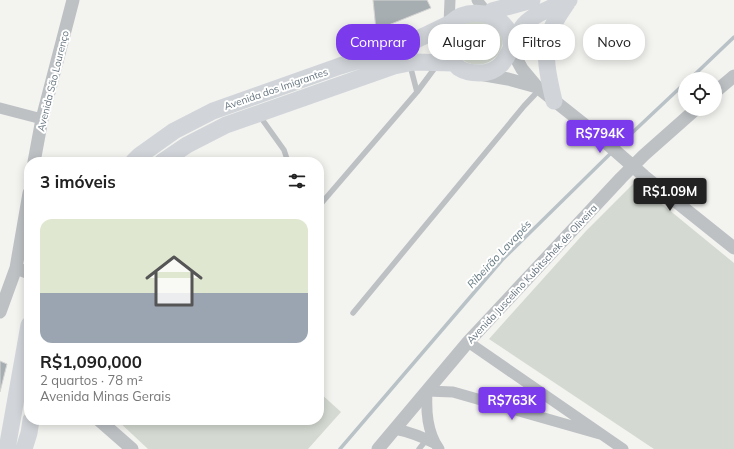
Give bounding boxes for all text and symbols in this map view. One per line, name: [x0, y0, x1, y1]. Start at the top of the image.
chip: Comprar: [336, 24, 420, 60]
chip: Alugar: [428, 24, 500, 60]
chip: Filtros: [508, 24, 575, 60]
chip: Novo: [583, 24, 645, 60]
street label: Avenida São Lourenço: [34, 29, 72, 133]
street label: Avenida dos Imigrantes: [222, 65, 330, 113]
map controls: [678, 72, 722, 116]
button: locate: [678, 72, 722, 116]
pin: R$794K: [567, 120, 633, 154]
text: R$794K: [576, 125, 624, 141]
icon: filters: [286, 170, 308, 192]
text: 3 imóveis: [40, 171, 116, 192]
pin: R$1.09M: [633, 178, 707, 212]
text: R$1.09M: [643, 183, 697, 199]
street label: Avenida Juscelino Kubitschek de Oliveira: [464, 202, 600, 346]
water label: Ribeirão Lavapés: [464, 217, 535, 291]
icon: home: [138, 245, 210, 317]
text: R$1,090,000: [40, 351, 142, 372]
text: 2 quartos · 78 m²: [40, 372, 143, 388]
pin: R$763K: [479, 387, 545, 421]
text: Avenida Minas Gerais: [40, 388, 171, 404]
text: R$763K: [488, 392, 536, 408]

